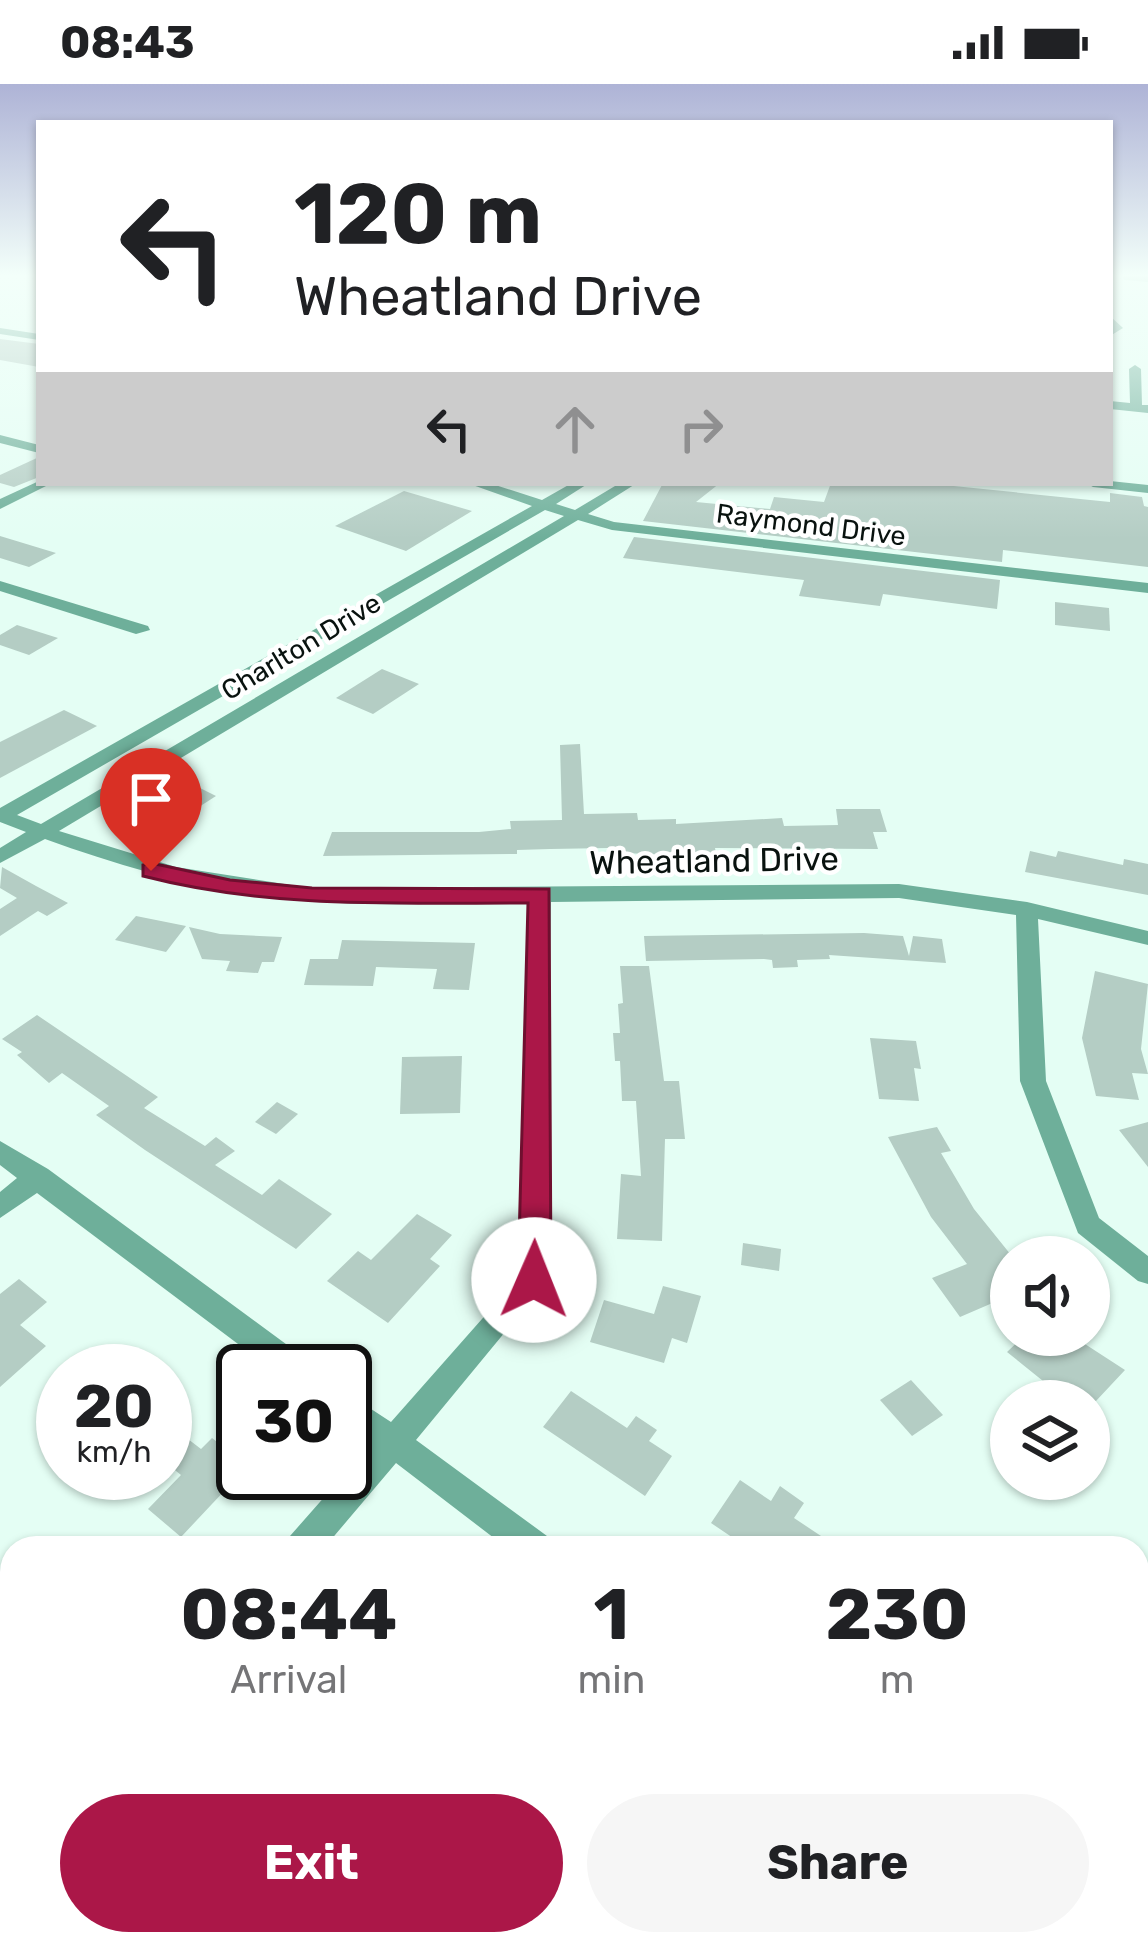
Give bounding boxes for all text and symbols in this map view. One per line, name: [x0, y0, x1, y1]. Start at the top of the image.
text: 08:43: [60, 16, 195, 69]
text: 120 m: [294, 164, 542, 264]
icon: left: [96, 168, 252, 324]
text: Wheatland Drive: [294, 265, 702, 329]
icon: left: [416, 396, 482, 462]
icon: ahead: [542, 396, 608, 462]
icon: right: [668, 396, 734, 462]
street label: Raymond Drive: [714, 497, 908, 553]
street label: Charlton Drive: [216, 587, 386, 707]
pin: [100, 748, 202, 871]
icon: arrive: [118, 766, 184, 832]
street label: Wheatland Drive: [589, 839, 839, 882]
position arrow: [471, 1217, 597, 1343]
map controls: [990, 1236, 1110, 1500]
button: sound: [990, 1236, 1110, 1356]
speed limit sign: 30: [216, 1344, 372, 1500]
text: 20: [74, 1371, 154, 1442]
button: layers: [990, 1380, 1110, 1500]
text: km/h: [77, 1434, 151, 1470]
text: 08:44: [180, 1572, 397, 1657]
text: 1: [594, 1572, 629, 1657]
text: 230: [826, 1572, 969, 1657]
text: Arrival: [230, 1657, 347, 1703]
text: min: [578, 1657, 645, 1703]
text: m: [880, 1657, 914, 1703]
button: Exit: [60, 1794, 563, 1932]
button: Share: [587, 1794, 1089, 1932]

